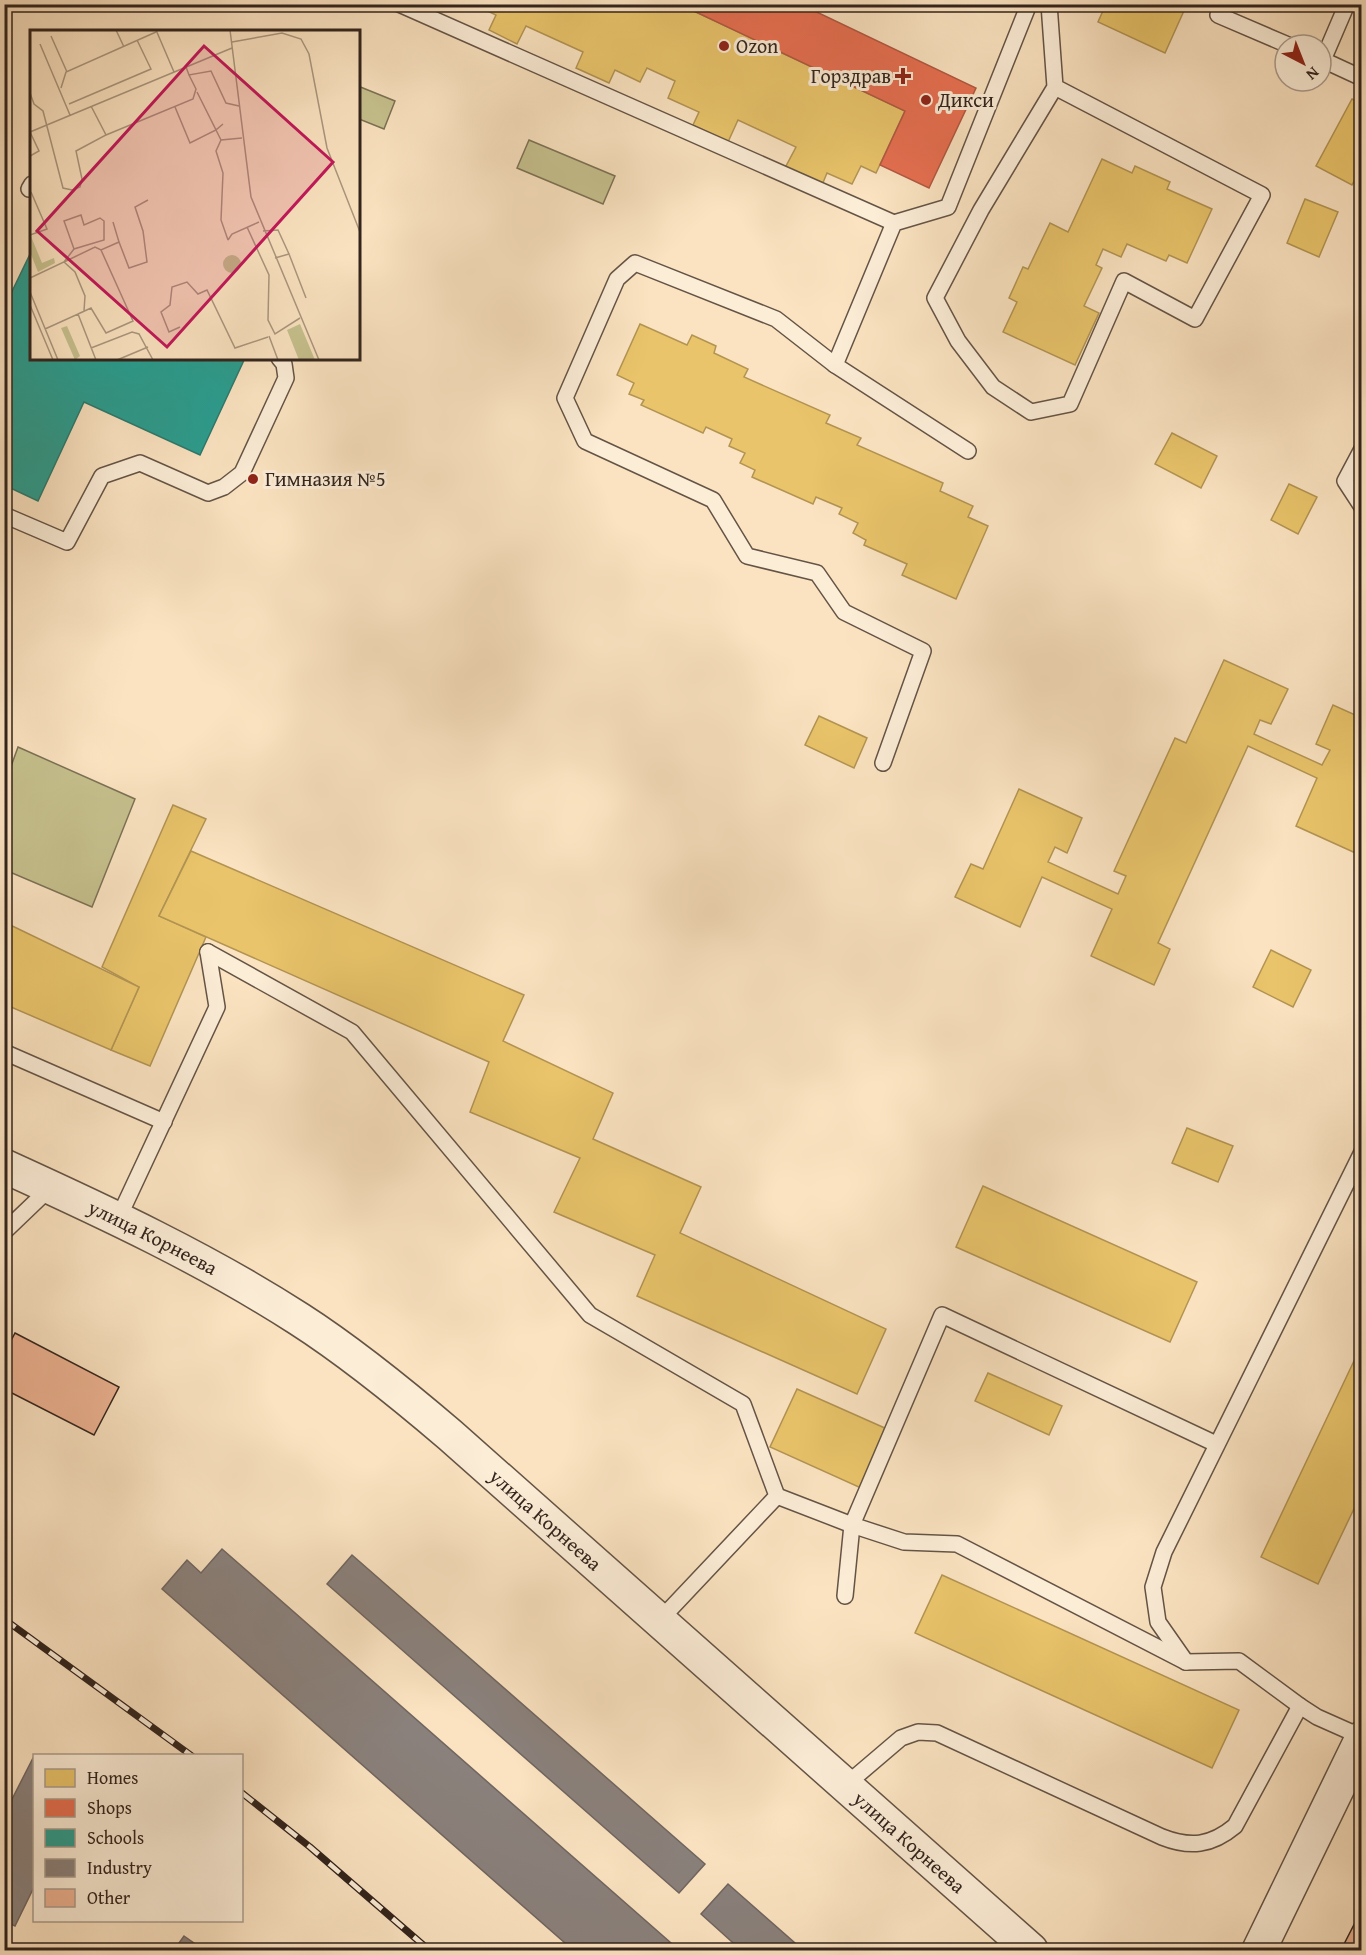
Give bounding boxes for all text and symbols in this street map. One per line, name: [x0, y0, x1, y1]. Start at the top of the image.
inset map: [30, 30, 360, 360]
place label: Ozon: [736, 31, 778, 60]
north arrow: [1273, 33, 1333, 93]
marker: Ozon: [717, 39, 731, 53]
place label: Горздрав: [811, 61, 891, 90]
text: N: [1301, 62, 1325, 87]
marker: Горздрав: [896, 69, 910, 83]
place label: Дикси: [937, 85, 994, 114]
marker: Дикси: [919, 93, 933, 107]
place label: Гимназия №5: [265, 464, 386, 493]
marker: Гимназия №5: [246, 472, 260, 486]
street label: улица Корнеева: [83, 1192, 223, 1282]
street label: улица Корнеева: [483, 1461, 609, 1577]
legend: [33, 1754, 243, 1922]
text: Homes: [87, 1764, 138, 1791]
street label: улица Корнеева: [846, 1783, 973, 1900]
text: Shops: [87, 1794, 132, 1821]
text: Schools: [87, 1824, 144, 1851]
text: Industry: [87, 1854, 152, 1881]
text: Other: [87, 1884, 131, 1911]

